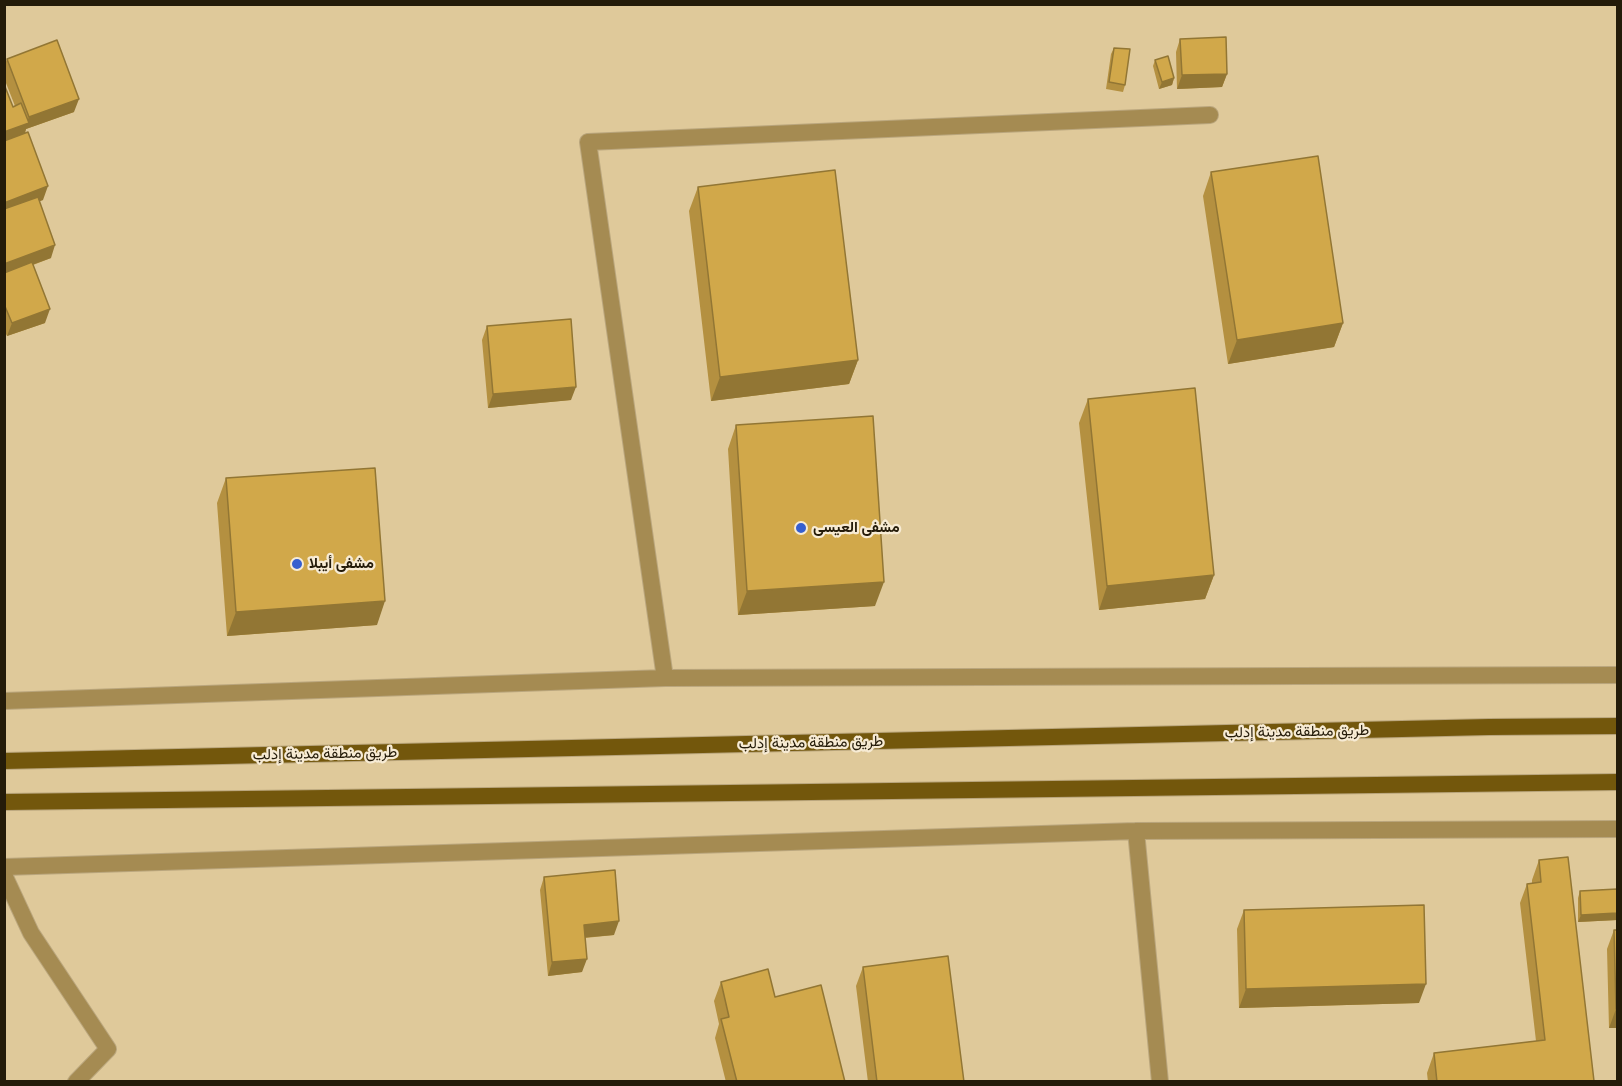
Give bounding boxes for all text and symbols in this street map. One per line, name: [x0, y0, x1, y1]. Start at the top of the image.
place label: مشفى العيسى: [813, 519, 900, 537]
marker: مشفى العيسى: [794, 521, 808, 535]
place label: مشفى أيبلا: [309, 555, 374, 573]
marker: مشفى أيبلا: [290, 557, 304, 571]
street label: طريق منطقة مدينة إدلب: [1225, 722, 1369, 742]
street label: طريق منطقة مدينة إدلب: [739, 733, 883, 753]
street label: طريق منطقة مدينة إدلب: [253, 744, 397, 764]

